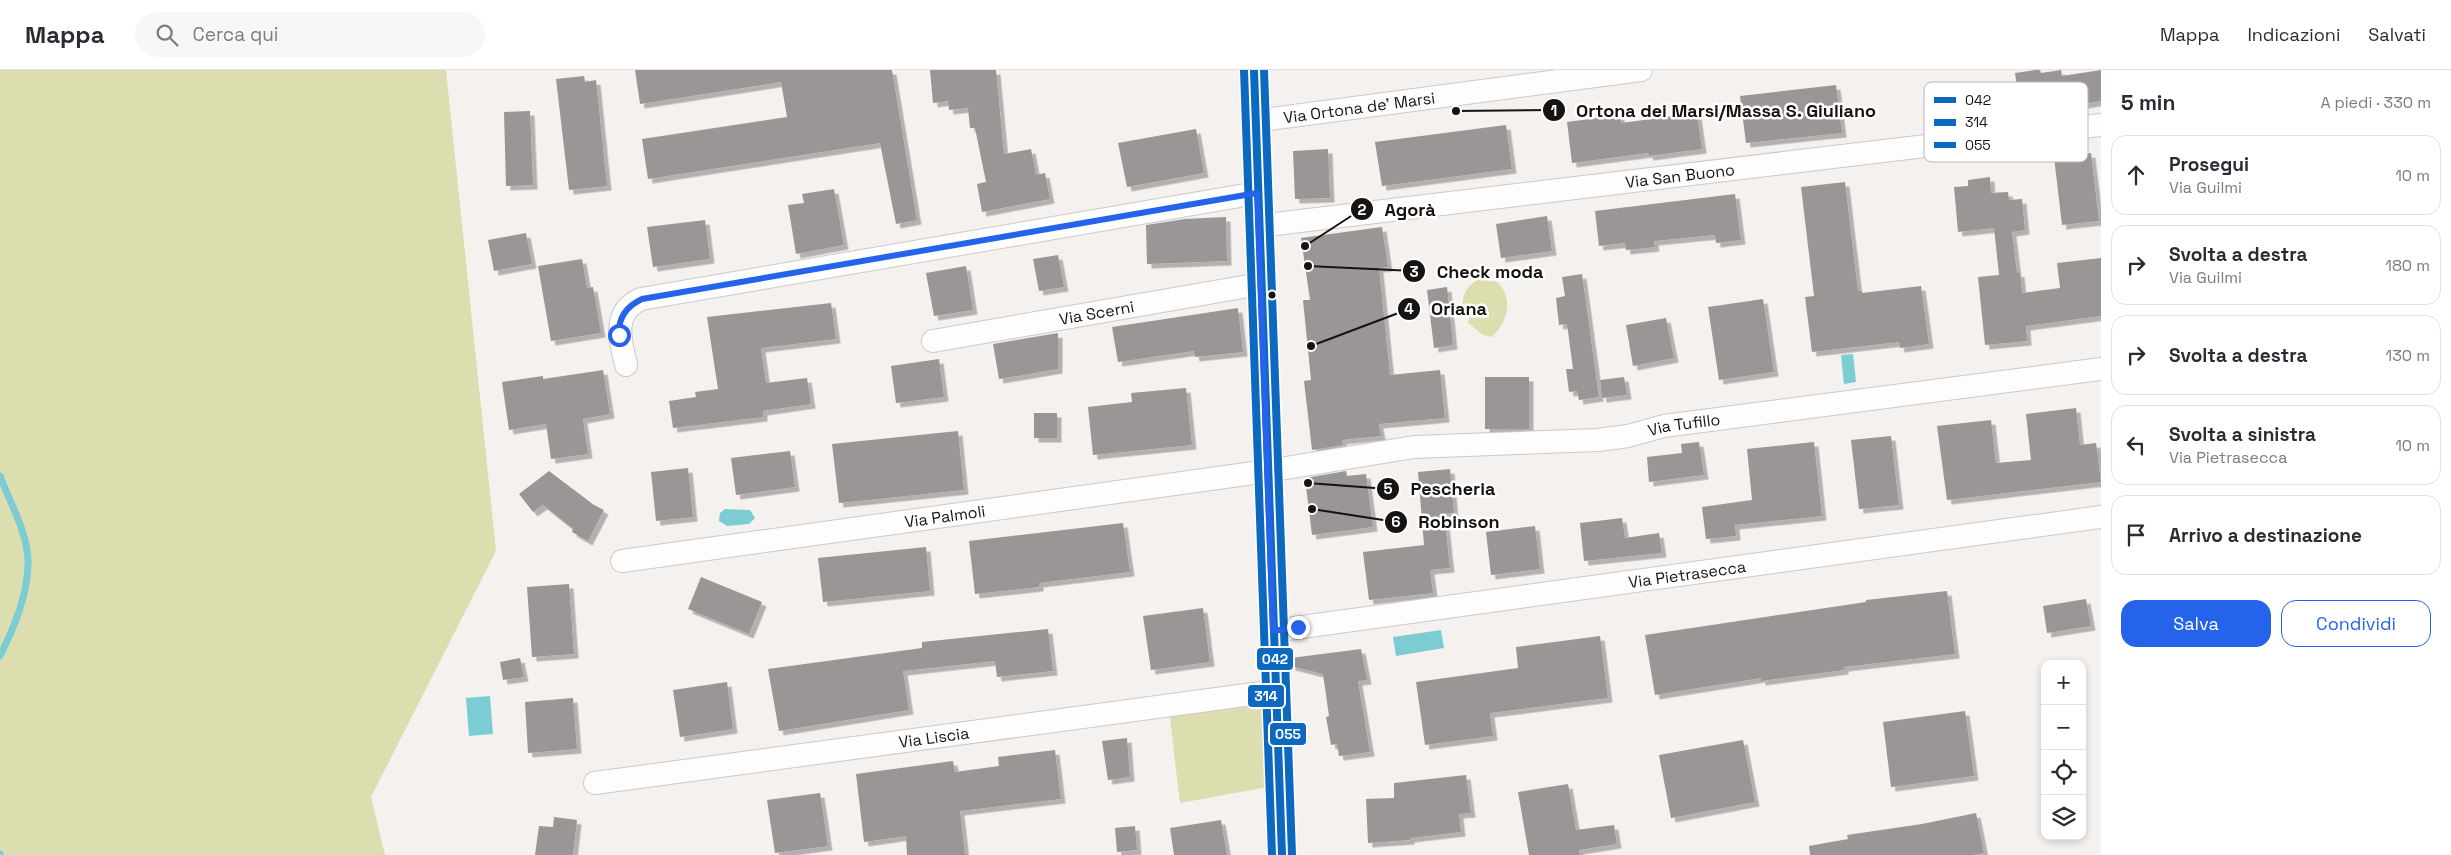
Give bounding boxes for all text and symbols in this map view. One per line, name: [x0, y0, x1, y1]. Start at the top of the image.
search box: [135, 12, 485, 57]
text: Mappa: [25, 19, 105, 50]
icon: search: [153, 21, 181, 49]
text: Cerca qui: [193, 22, 279, 47]
text: Mappa: [2160, 23, 2219, 46]
text: Indicazioni: [2247, 23, 2340, 46]
text: Salvati: [2368, 23, 2426, 46]
legend: [1924, 82, 2088, 162]
street label: Via Ortona de' Marsi: [1282, 87, 1436, 128]
text: 5 min: [2121, 89, 2175, 116]
text: 042: [1965, 91, 1991, 109]
text: A piedi · 330 m: [2320, 92, 2431, 113]
callout: Ortona dei Marsi/Massa S. Giuliano: [1541, 94, 1887, 127]
text: Ortona dei Marsi/Massa S. Giuliano: [1576, 99, 1876, 122]
text: 1: [1551, 101, 1557, 120]
text: 314: [1965, 113, 1988, 131]
text: 055: [1965, 136, 1991, 154]
text: Prosegui: [2169, 152, 2249, 177]
street label: Via San Buono: [1624, 158, 1736, 192]
icon: ahead: [2122, 161, 2150, 189]
text: 10 m: [2395, 165, 2430, 186]
text: Via Guilmi: [2169, 177, 2242, 198]
callout: Agorà: [1349, 193, 1445, 226]
text: Agorà: [1384, 198, 1436, 221]
text: 2: [1358, 200, 1367, 219]
text: Svolta a destra: [2169, 242, 2307, 267]
icon: right: [2122, 251, 2150, 279]
callout: Check moda: [1402, 255, 1554, 288]
text: 180 m: [2385, 255, 2430, 276]
text: Check moda: [1437, 260, 1544, 283]
text: 3: [1409, 262, 1419, 281]
text: Via Guilmi: [2169, 267, 2242, 288]
unlabelled marker: [1267, 290, 1277, 300]
callout: Oriana: [1396, 292, 1497, 325]
street label: Via Scerni: [1057, 296, 1136, 329]
text: Oriana: [1431, 297, 1488, 320]
text: 4: [1404, 299, 1414, 318]
route start: [608, 324, 631, 347]
icon: right: [2122, 341, 2150, 369]
text: Svolta a destra: [2169, 343, 2307, 368]
text: 130 m: [2386, 345, 2430, 366]
street label: Via Tufillo: [1645, 408, 1721, 441]
text: Svolta a sinistra: [2169, 422, 2316, 447]
icon: left: [2122, 431, 2150, 459]
text: 10 m: [2395, 435, 2430, 456]
text: Via Pietrasecca: [2169, 447, 2287, 468]
callout: Pescheria: [1376, 472, 1505, 505]
text: Pescheria: [1411, 477, 1496, 500]
text: 5: [1383, 479, 1393, 498]
street label: Via Palmoli: [903, 500, 987, 532]
callout: Robinson: [1384, 505, 1510, 538]
text: Robinson: [1418, 510, 1500, 533]
text: 6: [1391, 512, 1401, 531]
icon: arrive: [2122, 521, 2150, 549]
text: Arrivo a destinazione: [2169, 523, 2362, 548]
street label: Via Pietrasecca: [1627, 556, 1747, 592]
button: Salva: [2121, 600, 2271, 647]
button: Condividi: [2281, 600, 2431, 647]
route end: [1287, 616, 1310, 639]
line badge: 042: [1256, 647, 1294, 671]
text: 042: [1262, 650, 1288, 668]
map controls: [2041, 660, 2086, 840]
button: +: [2041, 660, 2086, 705]
line badge: 314: [1247, 684, 1285, 708]
text: 314: [1254, 687, 1278, 705]
button: −: [2041, 705, 2086, 750]
street label: Via Liscia: [897, 722, 970, 752]
line badge: 055: [1269, 722, 1307, 746]
text: 055: [1275, 725, 1301, 743]
button: locate: [2041, 750, 2086, 795]
button: layers: [2041, 795, 2086, 840]

